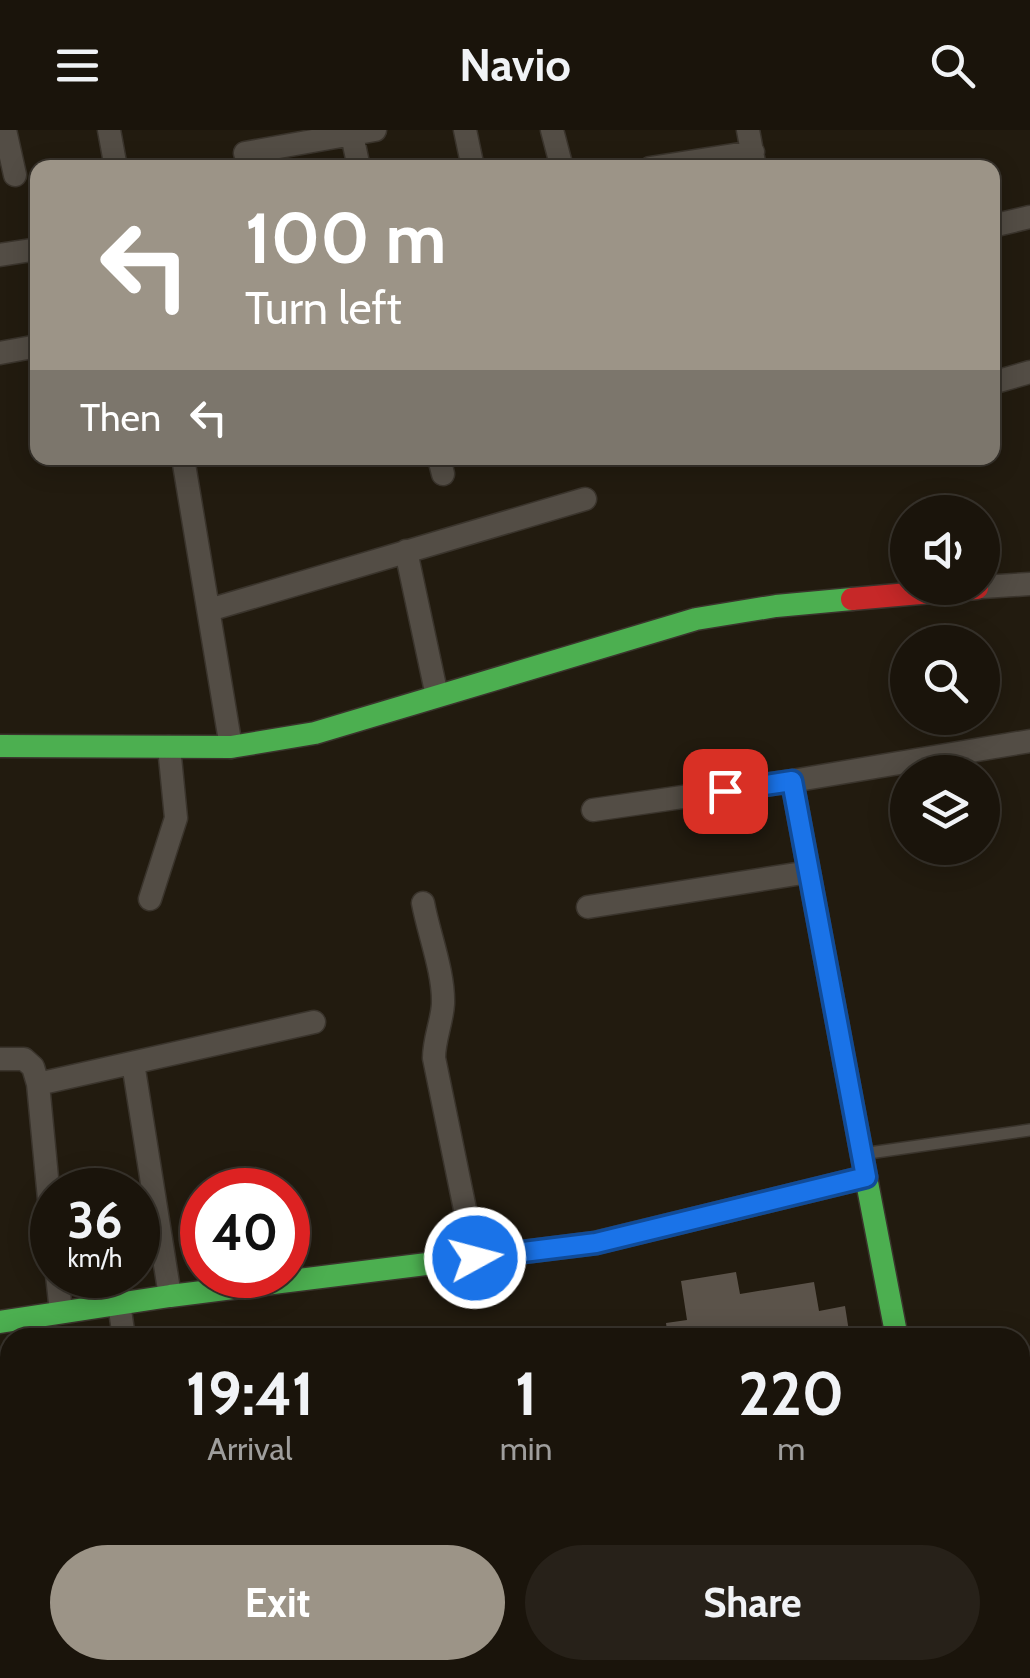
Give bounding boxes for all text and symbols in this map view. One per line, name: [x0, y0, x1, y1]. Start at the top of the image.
icon: menu: [50, 38, 105, 93]
text: Navio: [459, 38, 571, 92]
icon: search: [925, 38, 980, 93]
text: 100 m: [245, 195, 446, 281]
icon: left: [80, 200, 210, 330]
text: Turn left: [245, 281, 402, 335]
icon: left: [181, 390, 236, 445]
text: Then: [80, 394, 161, 441]
map controls: [890, 495, 1000, 865]
button: sound: [890, 495, 1000, 605]
button: search: [890, 625, 1000, 735]
pin: [683, 749, 768, 834]
button: layers: [890, 755, 1000, 865]
icon: arrive: [698, 764, 753, 819]
speed limit sign: 40: [180, 1168, 310, 1298]
text: 36: [67, 1190, 123, 1251]
position arrow: [423, 1206, 527, 1310]
text: km/h: [68, 1243, 122, 1273]
text: 19:41: [186, 1357, 314, 1430]
text: 1: [515, 1357, 537, 1430]
text: 220: [738, 1357, 844, 1430]
text: Arrival: [207, 1429, 292, 1468]
text: min: [500, 1429, 552, 1468]
text: m: [777, 1429, 805, 1468]
button: Exit: [50, 1545, 505, 1660]
button: Share: [525, 1545, 980, 1660]

